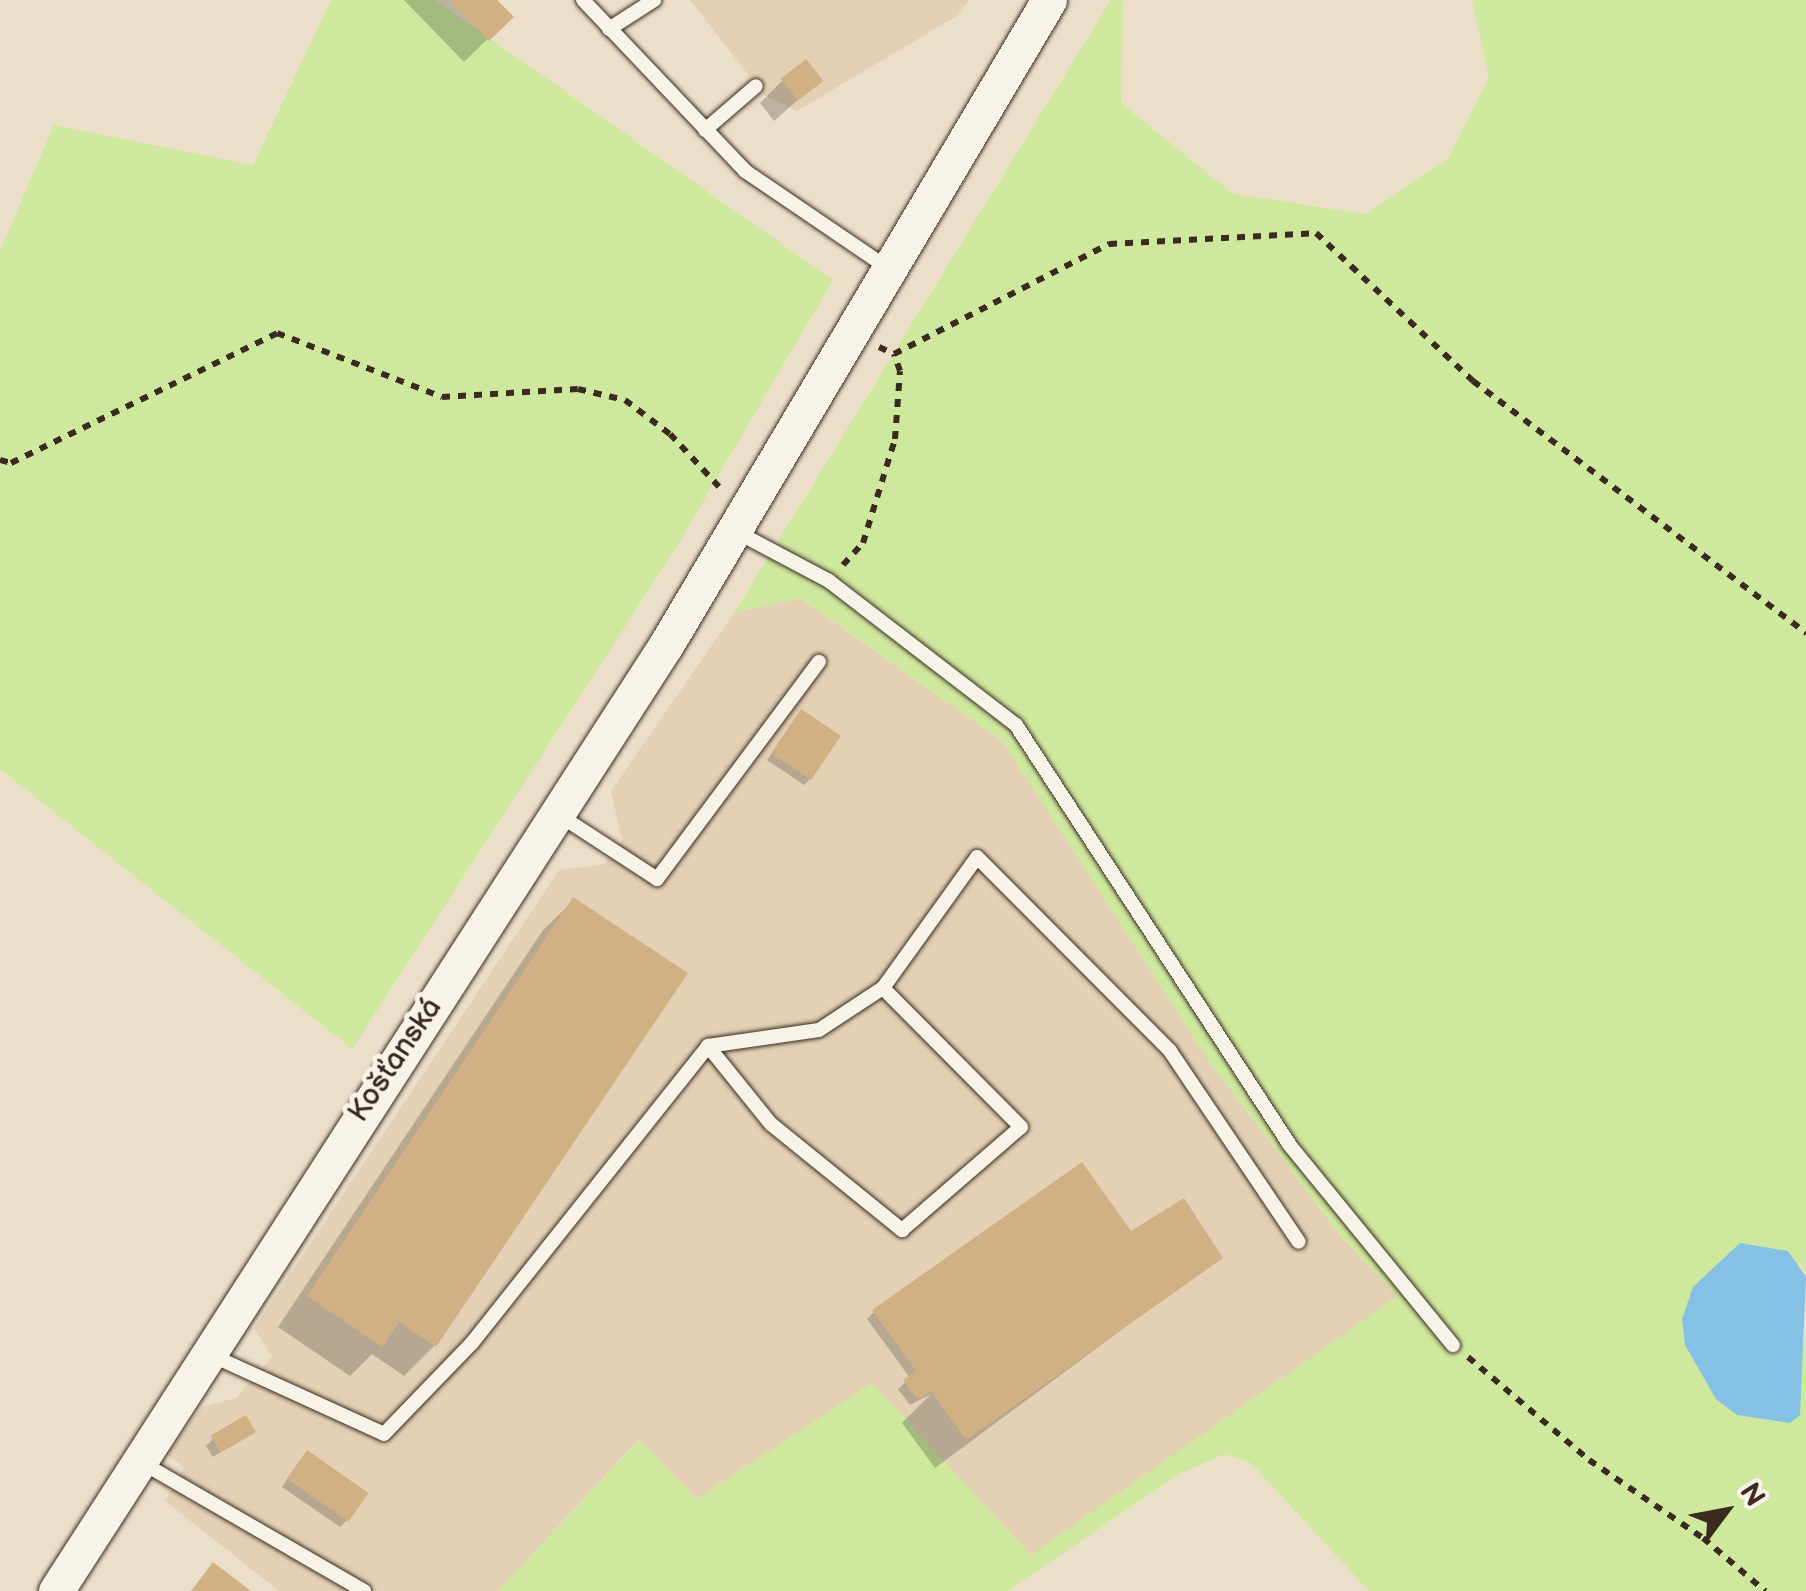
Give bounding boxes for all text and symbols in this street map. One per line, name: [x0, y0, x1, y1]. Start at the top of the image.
street label: Košťanská: [340, 991, 450, 1129]
north arrow: [1676, 1461, 1776, 1561]
text: N: [1732, 1477, 1771, 1512]

